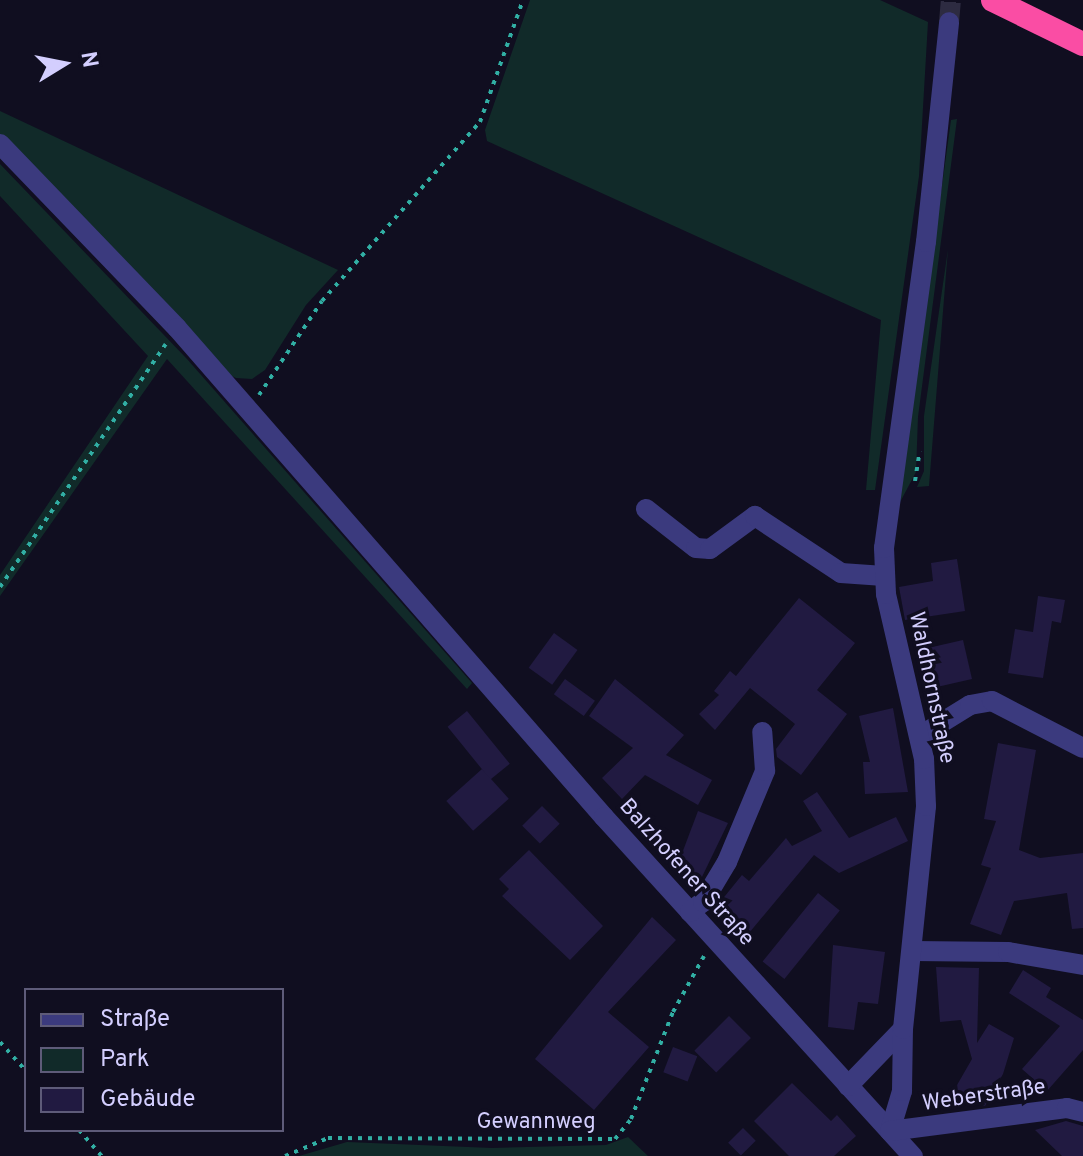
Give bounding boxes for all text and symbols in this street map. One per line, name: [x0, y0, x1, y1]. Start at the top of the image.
north arrow: [24, 24, 104, 104]
text: N: [73, 50, 103, 70]
street label: Waldhornstraße: [902, 610, 960, 766]
street label: Balzhofener Straße: [613, 794, 759, 952]
legend: [24, 988, 284, 1132]
text: Straße: [100, 1005, 170, 1035]
text: Park: [100, 1045, 150, 1075]
street label: Weberstraße: [921, 1074, 1047, 1118]
text: Gebäude: [100, 1085, 195, 1115]
street label: Gewannweg: [476, 1110, 596, 1136]

